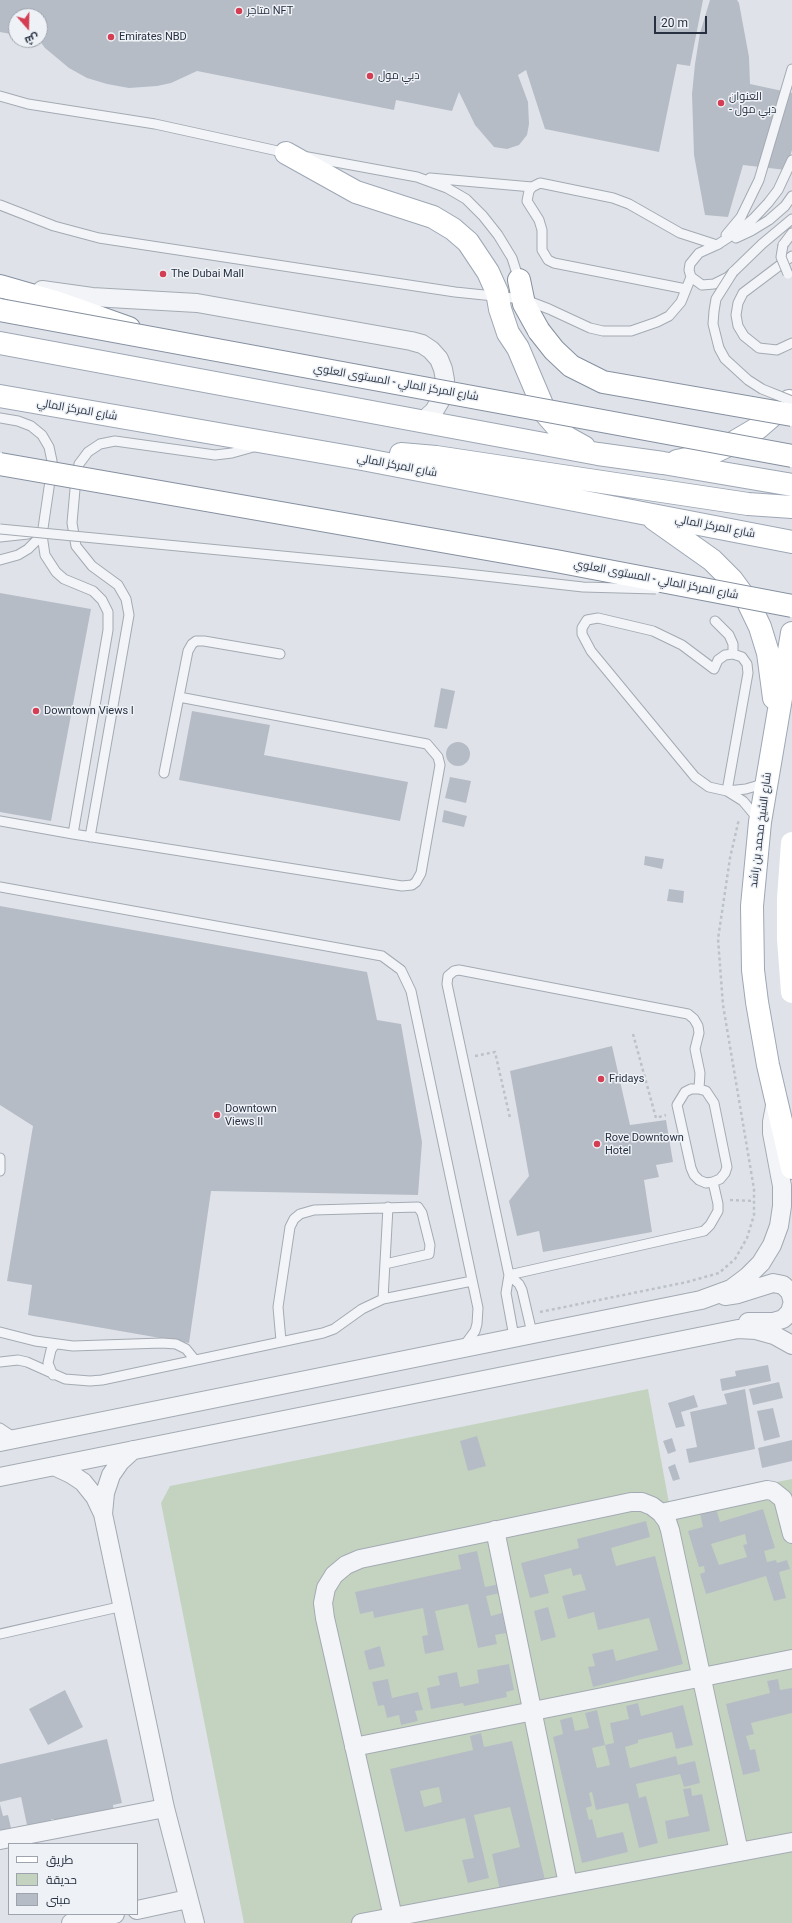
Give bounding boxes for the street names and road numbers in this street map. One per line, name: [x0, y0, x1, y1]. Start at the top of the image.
street label: شارع المركز المالي - المستوى العلوي: [312, 362, 480, 404]
street label: شارع المركز المالي: [36, 396, 118, 424]
street label: شارع المركز المالي: [356, 452, 438, 480]
street label: شارع المركز المالي: [674, 513, 756, 541]
street label: شارع المركز المالي - المستوى العلوي: [572, 558, 740, 602]
street label: شارع الشيخ محمد بن راشد: [747, 771, 775, 889]

